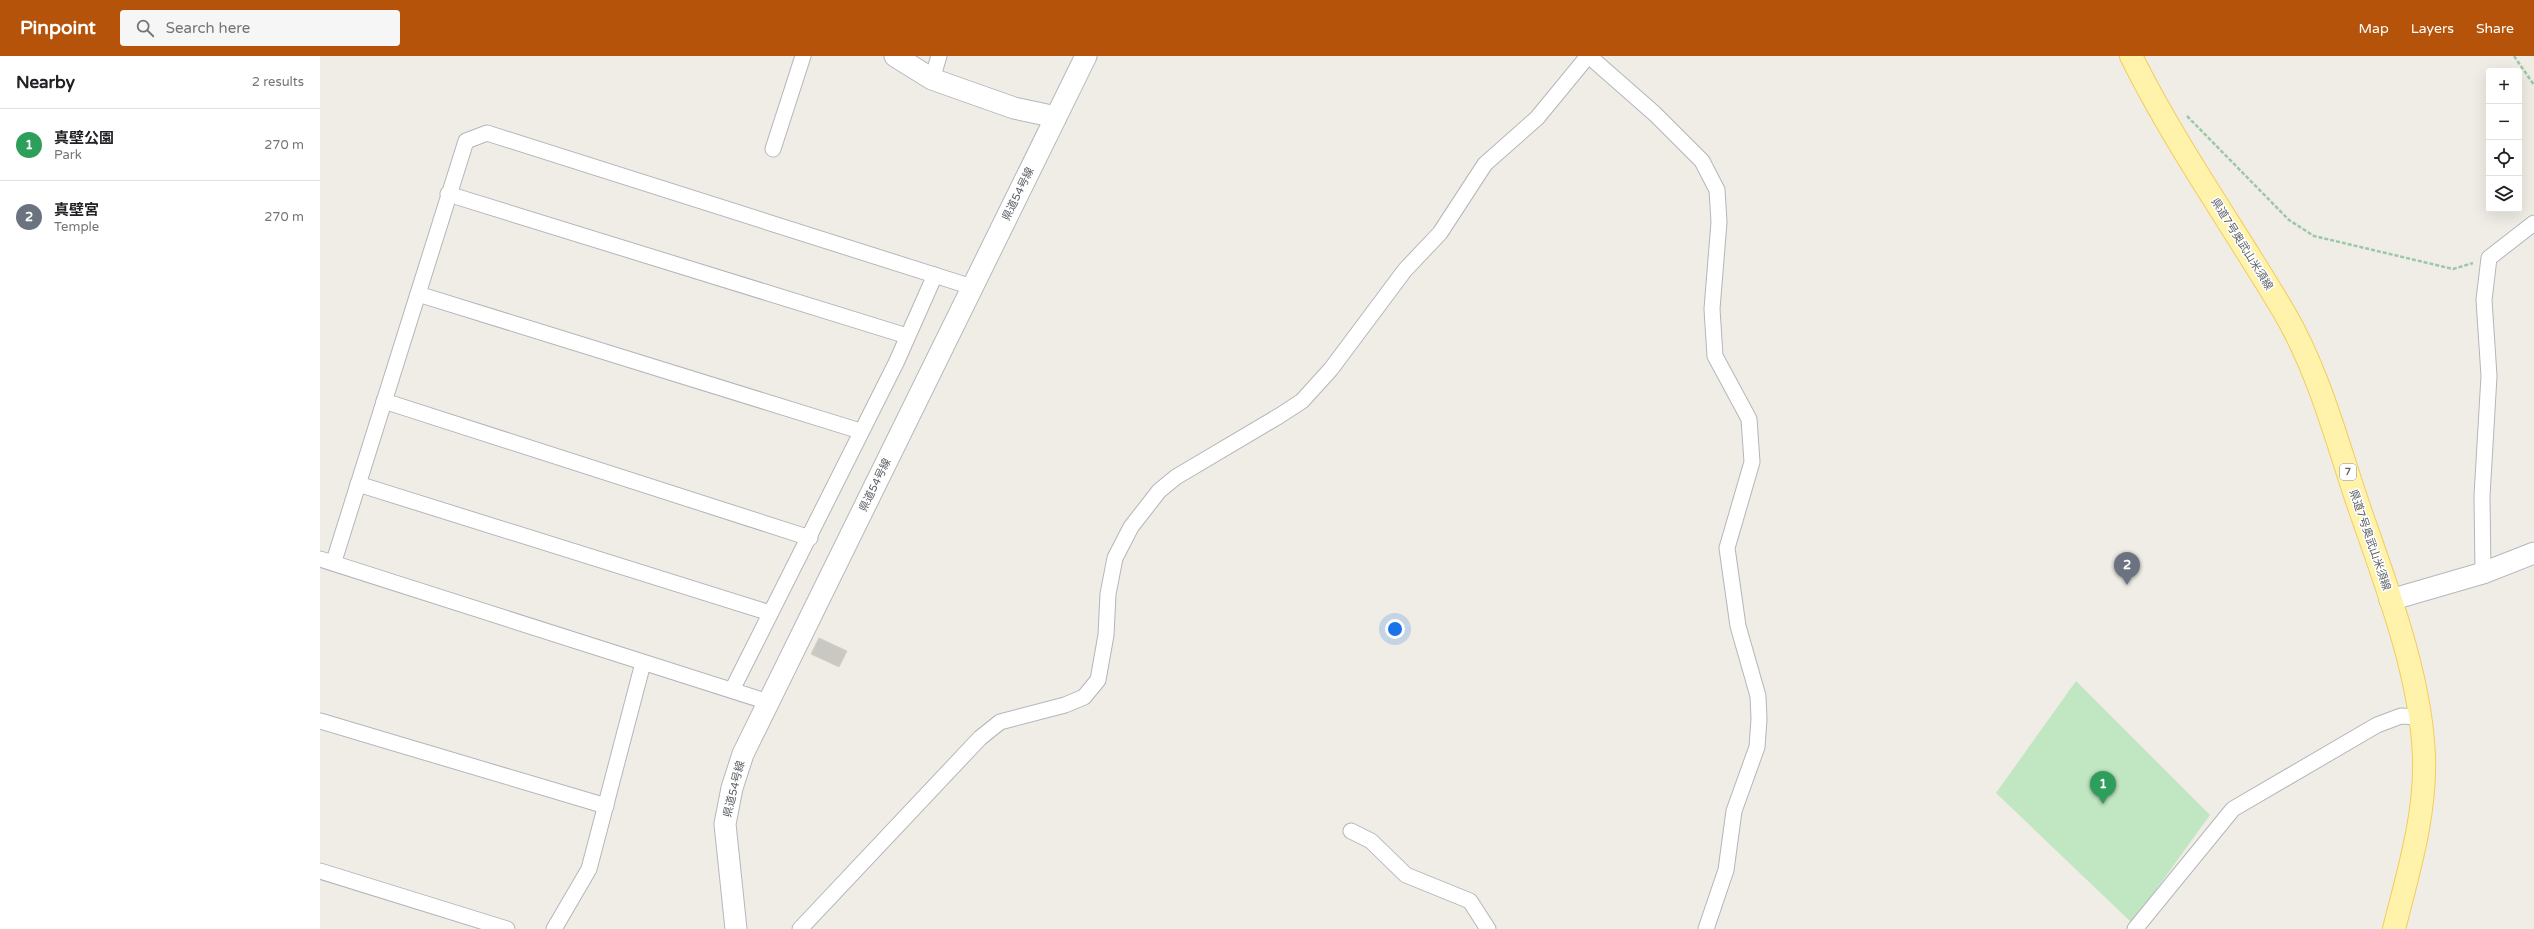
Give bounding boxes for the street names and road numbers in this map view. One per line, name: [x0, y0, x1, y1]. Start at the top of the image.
street label: 県道54号線: [999, 165, 1037, 223]
street label: 県道7号奥武山米須線: [2208, 196, 2276, 292]
street label: 県道54号線: [856, 456, 894, 514]
road number: 7: [2340, 464, 2356, 480]
street label: 県道7号奥武山米須線: [2347, 488, 2393, 592]
street label: 県道54号線: [721, 759, 747, 819]

